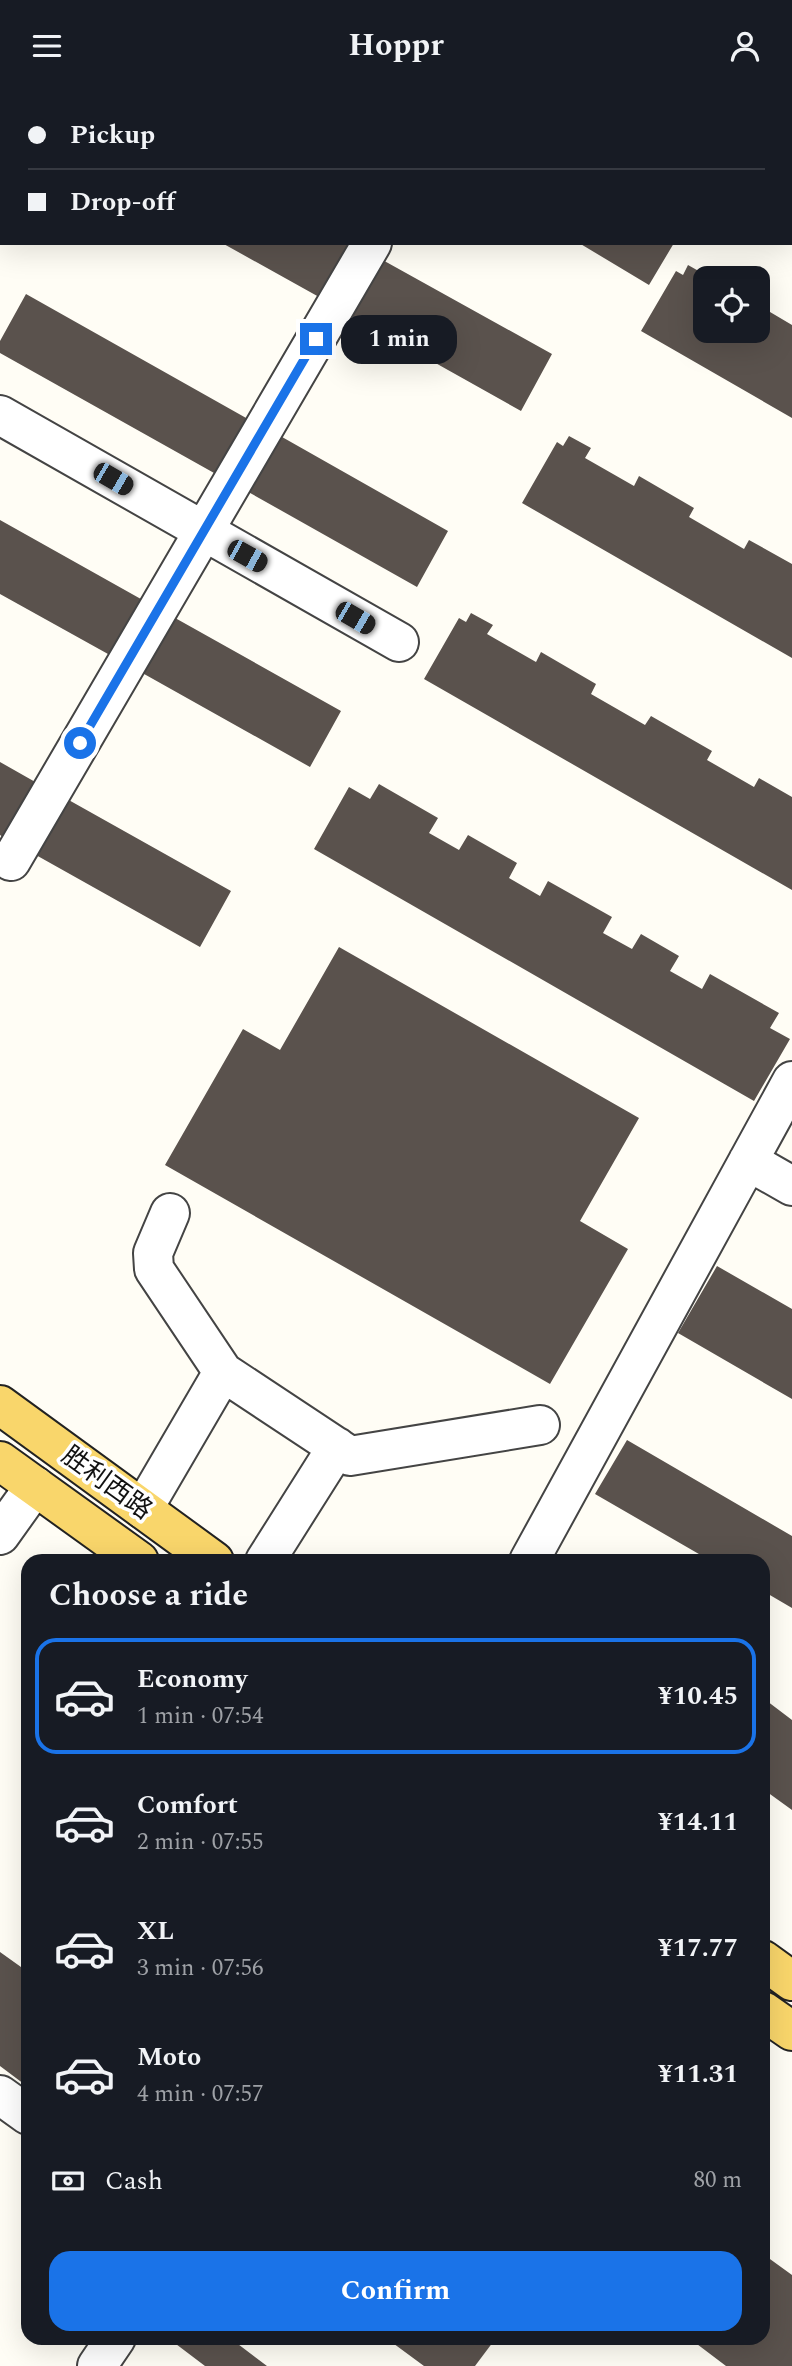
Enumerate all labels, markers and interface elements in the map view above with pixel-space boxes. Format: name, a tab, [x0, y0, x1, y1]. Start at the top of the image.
text: Hoppr	[348, 21, 444, 70]
icon: menu	[28, 27, 66, 65]
icon: person	[726, 27, 764, 65]
text: Pickup	[70, 115, 155, 155]
text: Drop-off	[70, 182, 175, 222]
map controls	[693, 266, 770, 343]
button: locate	[693, 266, 770, 343]
callout: 1 min	[340, 315, 456, 363]
text: 1 min	[368, 322, 430, 357]
route end	[300, 323, 332, 355]
car	[90, 459, 137, 499]
car	[224, 537, 271, 575]
car	[332, 598, 379, 638]
route start	[64, 727, 96, 759]
street label: 胜利西路	[53, 1436, 161, 1530]
text: Choose a ride	[49, 1571, 248, 1620]
text: Economy	[137, 1659, 247, 1699]
icon: car	[53, 1665, 116, 1728]
text: ¥10.45	[658, 1676, 738, 1716]
text: 1 min · 07:54	[137, 1699, 264, 1734]
text: Comfort	[137, 1785, 238, 1825]
icon: car	[53, 1791, 116, 1854]
text: ¥14.11	[658, 1802, 738, 1842]
text: 2 min · 07:55	[137, 1825, 264, 1860]
text: XL	[137, 1911, 174, 1951]
icon: car	[53, 1917, 116, 1980]
text: ¥17.77	[658, 1928, 738, 1968]
text: 3 min · 07:56	[137, 1951, 264, 1986]
text: Moto	[137, 2037, 201, 2077]
icon: car	[53, 2043, 116, 2106]
text: ¥11.31	[658, 2054, 738, 2094]
text: 4 min · 07:57	[137, 2077, 264, 2112]
text: Cash	[105, 2161, 163, 2201]
icon: cash	[49, 2162, 87, 2200]
text: 80 m	[693, 2163, 742, 2198]
button: Confirm	[49, 2251, 742, 2331]

